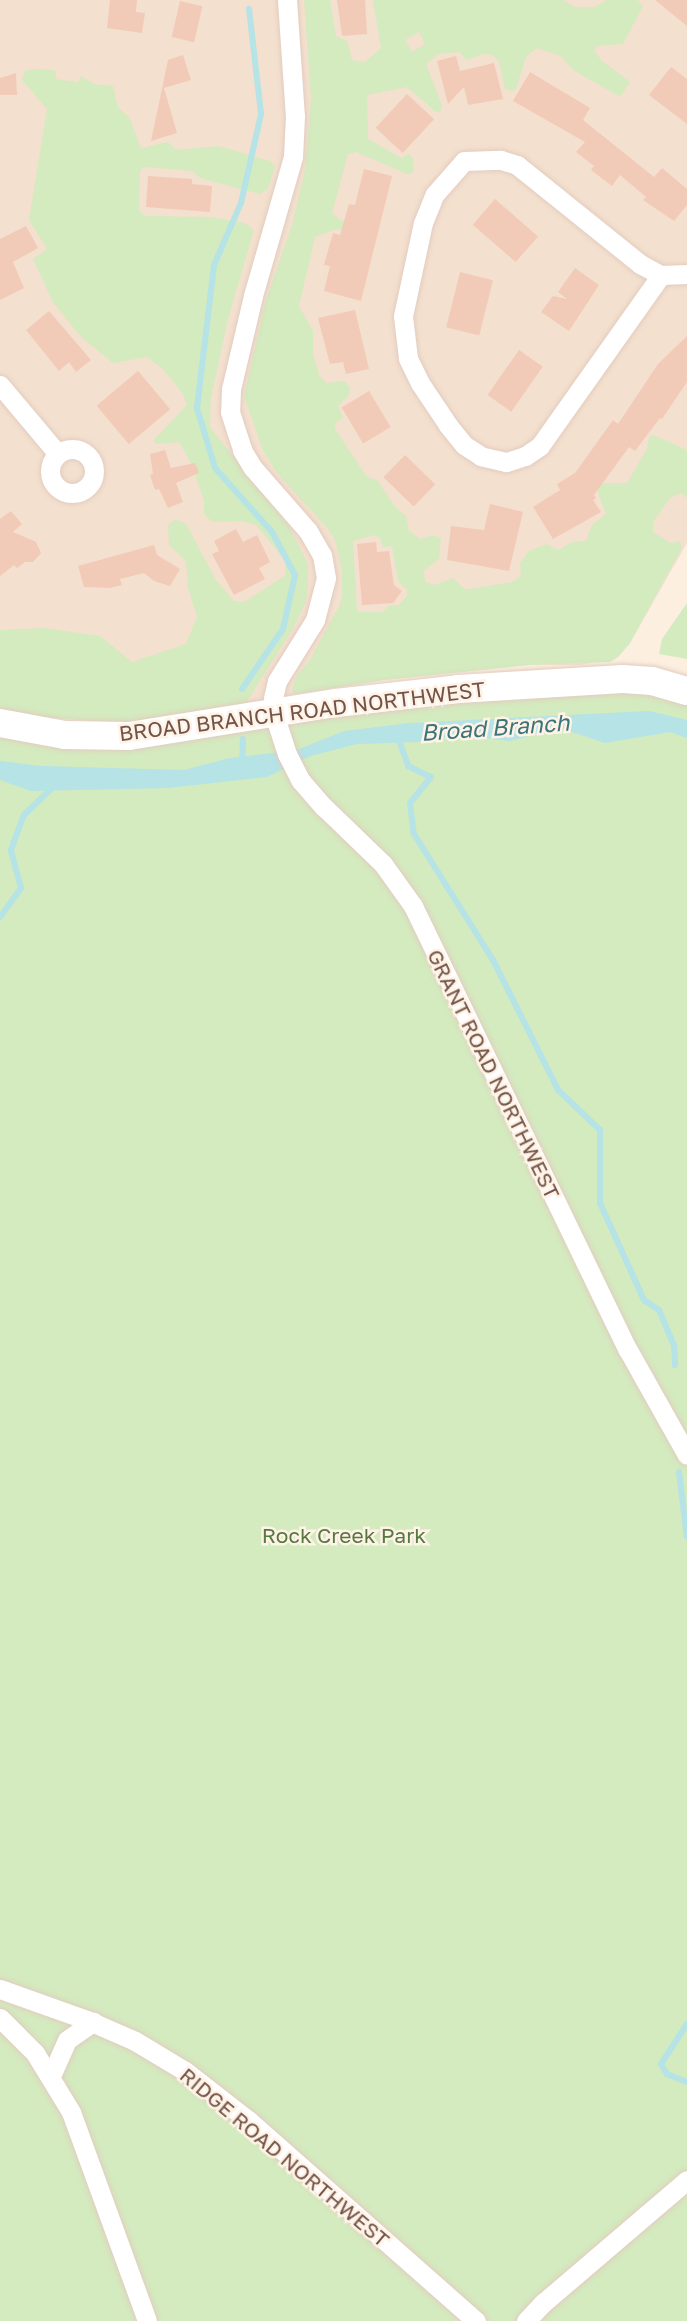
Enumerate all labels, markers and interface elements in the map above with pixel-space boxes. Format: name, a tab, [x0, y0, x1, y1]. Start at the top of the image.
street label: BROAD BRANCH ROAD NORTHWEST	[118, 676, 486, 746]
water label: Broad Branch	[420, 708, 570, 746]
street label: GRANT ROAD NORTHWEST	[422, 945, 566, 1203]
park label: Rock Creek Park	[262, 1522, 426, 1548]
street label: RIDGE ROAD NORTHWEST	[175, 2062, 395, 2252]

